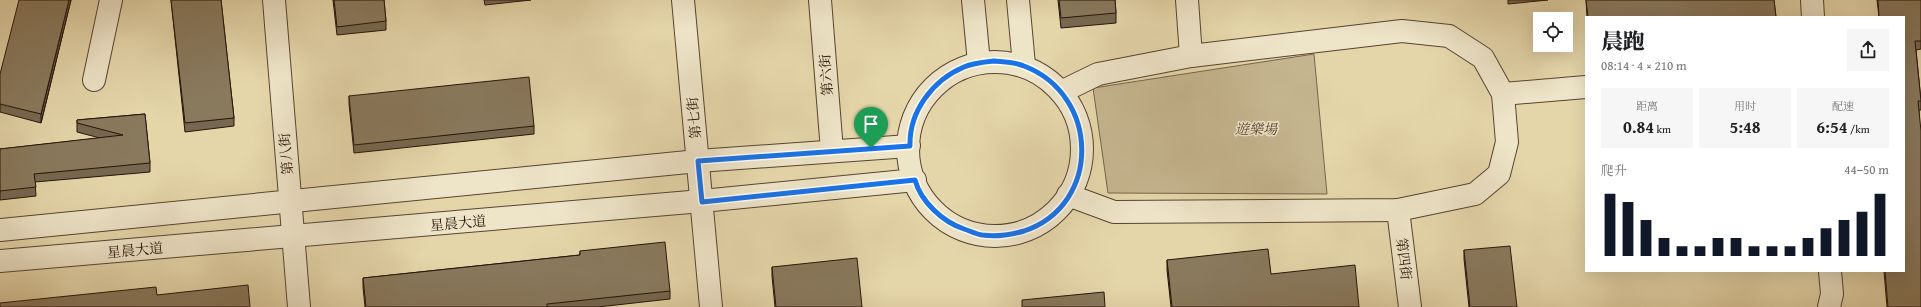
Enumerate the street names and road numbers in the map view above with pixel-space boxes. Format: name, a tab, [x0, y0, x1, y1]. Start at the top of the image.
street label: 第六街	[815, 53, 837, 97]
street label: 第七街	[682, 96, 706, 140]
street label: 第八街	[274, 132, 298, 176]
street label: 星晨大道	[429, 211, 487, 235]
street label: 第四街	[1392, 237, 1416, 281]
street label: 星晨大道	[106, 238, 164, 262]

